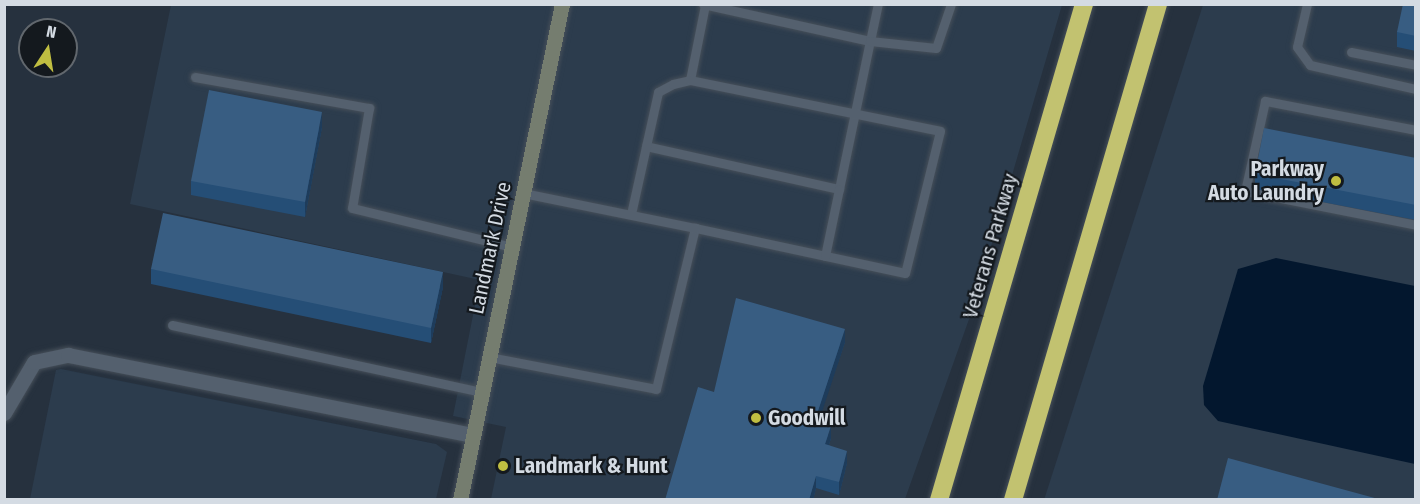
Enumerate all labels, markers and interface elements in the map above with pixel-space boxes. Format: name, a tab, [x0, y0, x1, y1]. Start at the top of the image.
north arrow	[18, 18, 78, 78]
text: N	[45, 22, 58, 42]
place label: Parkway Auto Laundry	[1208, 156, 1324, 206]
street label: Veterans Parkway	[957, 171, 1023, 321]
marker: Parkway Auto Laundry	[1329, 174, 1343, 188]
street label: Landmark Drive	[464, 179, 516, 317]
place label: Goodwill	[768, 405, 846, 431]
marker: Goodwill	[749, 411, 763, 425]
place label: Landmark & Hunt	[515, 453, 668, 479]
marker: Landmark & Hunt	[496, 459, 510, 473]

